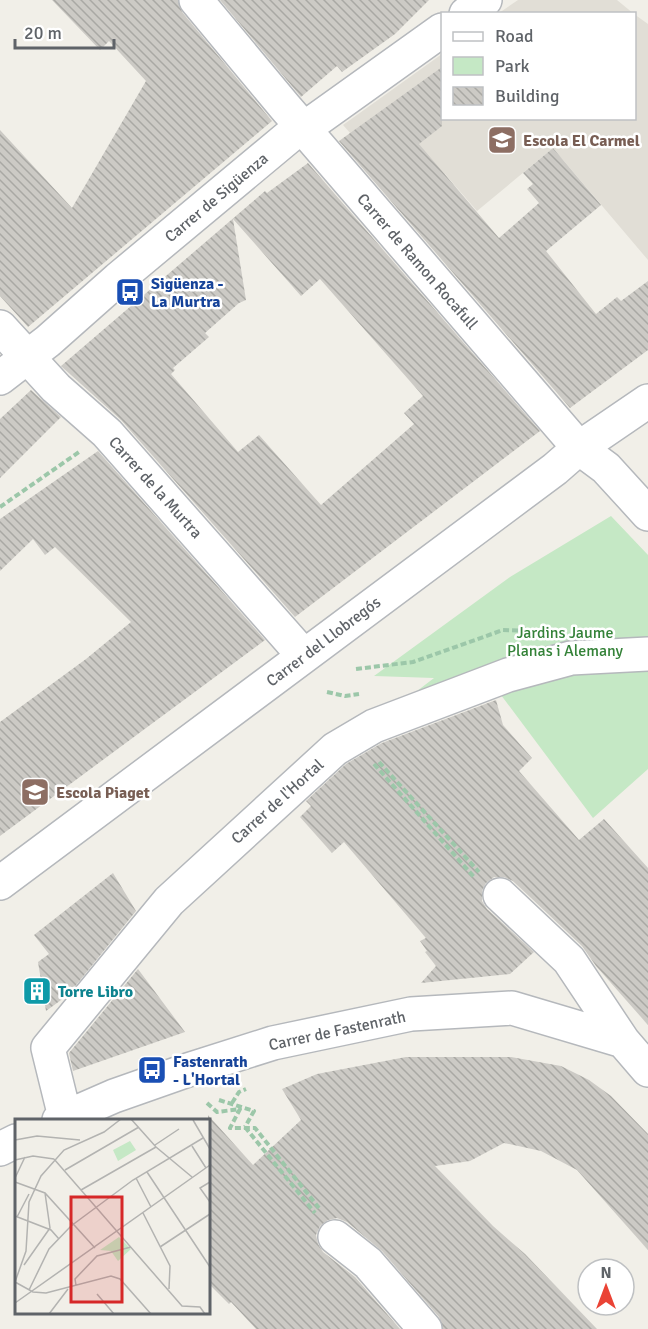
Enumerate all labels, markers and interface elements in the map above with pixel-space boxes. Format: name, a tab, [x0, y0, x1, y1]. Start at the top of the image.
scale bar	[15, 12, 114, 50]
legend	[441, 12, 636, 120]
text: 20 m	[24, 22, 62, 44]
text: Road	[495, 25, 534, 47]
text: Park	[495, 55, 530, 77]
text: Building	[495, 85, 559, 107]
school or university icon: Escola El Carmel	[486, 124, 518, 156]
place label: Escola El Carmel	[523, 131, 640, 151]
street label: Carrer de Sigüenza	[161, 149, 272, 247]
street label: Carrer de Ramon Rocafull	[353, 189, 482, 334]
place label: Sigüenza - La Murtra	[151, 274, 224, 312]
bus stop icon: Sigüenza - La Murtra	[114, 276, 146, 308]
street label: Carrer de la Murtra	[104, 433, 206, 543]
street label: Carrer del Llobregós	[262, 592, 385, 691]
park label: Jardins Jaume Planas i Alemany	[507, 623, 624, 661]
street label: Carrer de l'Hortal	[227, 755, 328, 849]
school or university icon: Escola Piaget	[19, 776, 51, 808]
place label: Escola Piaget	[56, 783, 150, 803]
building icon: Torre Libro	[21, 975, 53, 1007]
place label: Torre Libro	[58, 982, 133, 1002]
street label: Carrer de Fastenrath	[267, 1007, 408, 1055]
place label: Fastenrath - L'Hortal	[173, 1052, 248, 1090]
bus stop icon: Fastenrath - L'Hortal	[136, 1054, 168, 1086]
inset map	[15, 1119, 210, 1314]
north arrow	[576, 1257, 636, 1317]
text: N	[600, 1263, 612, 1283]

